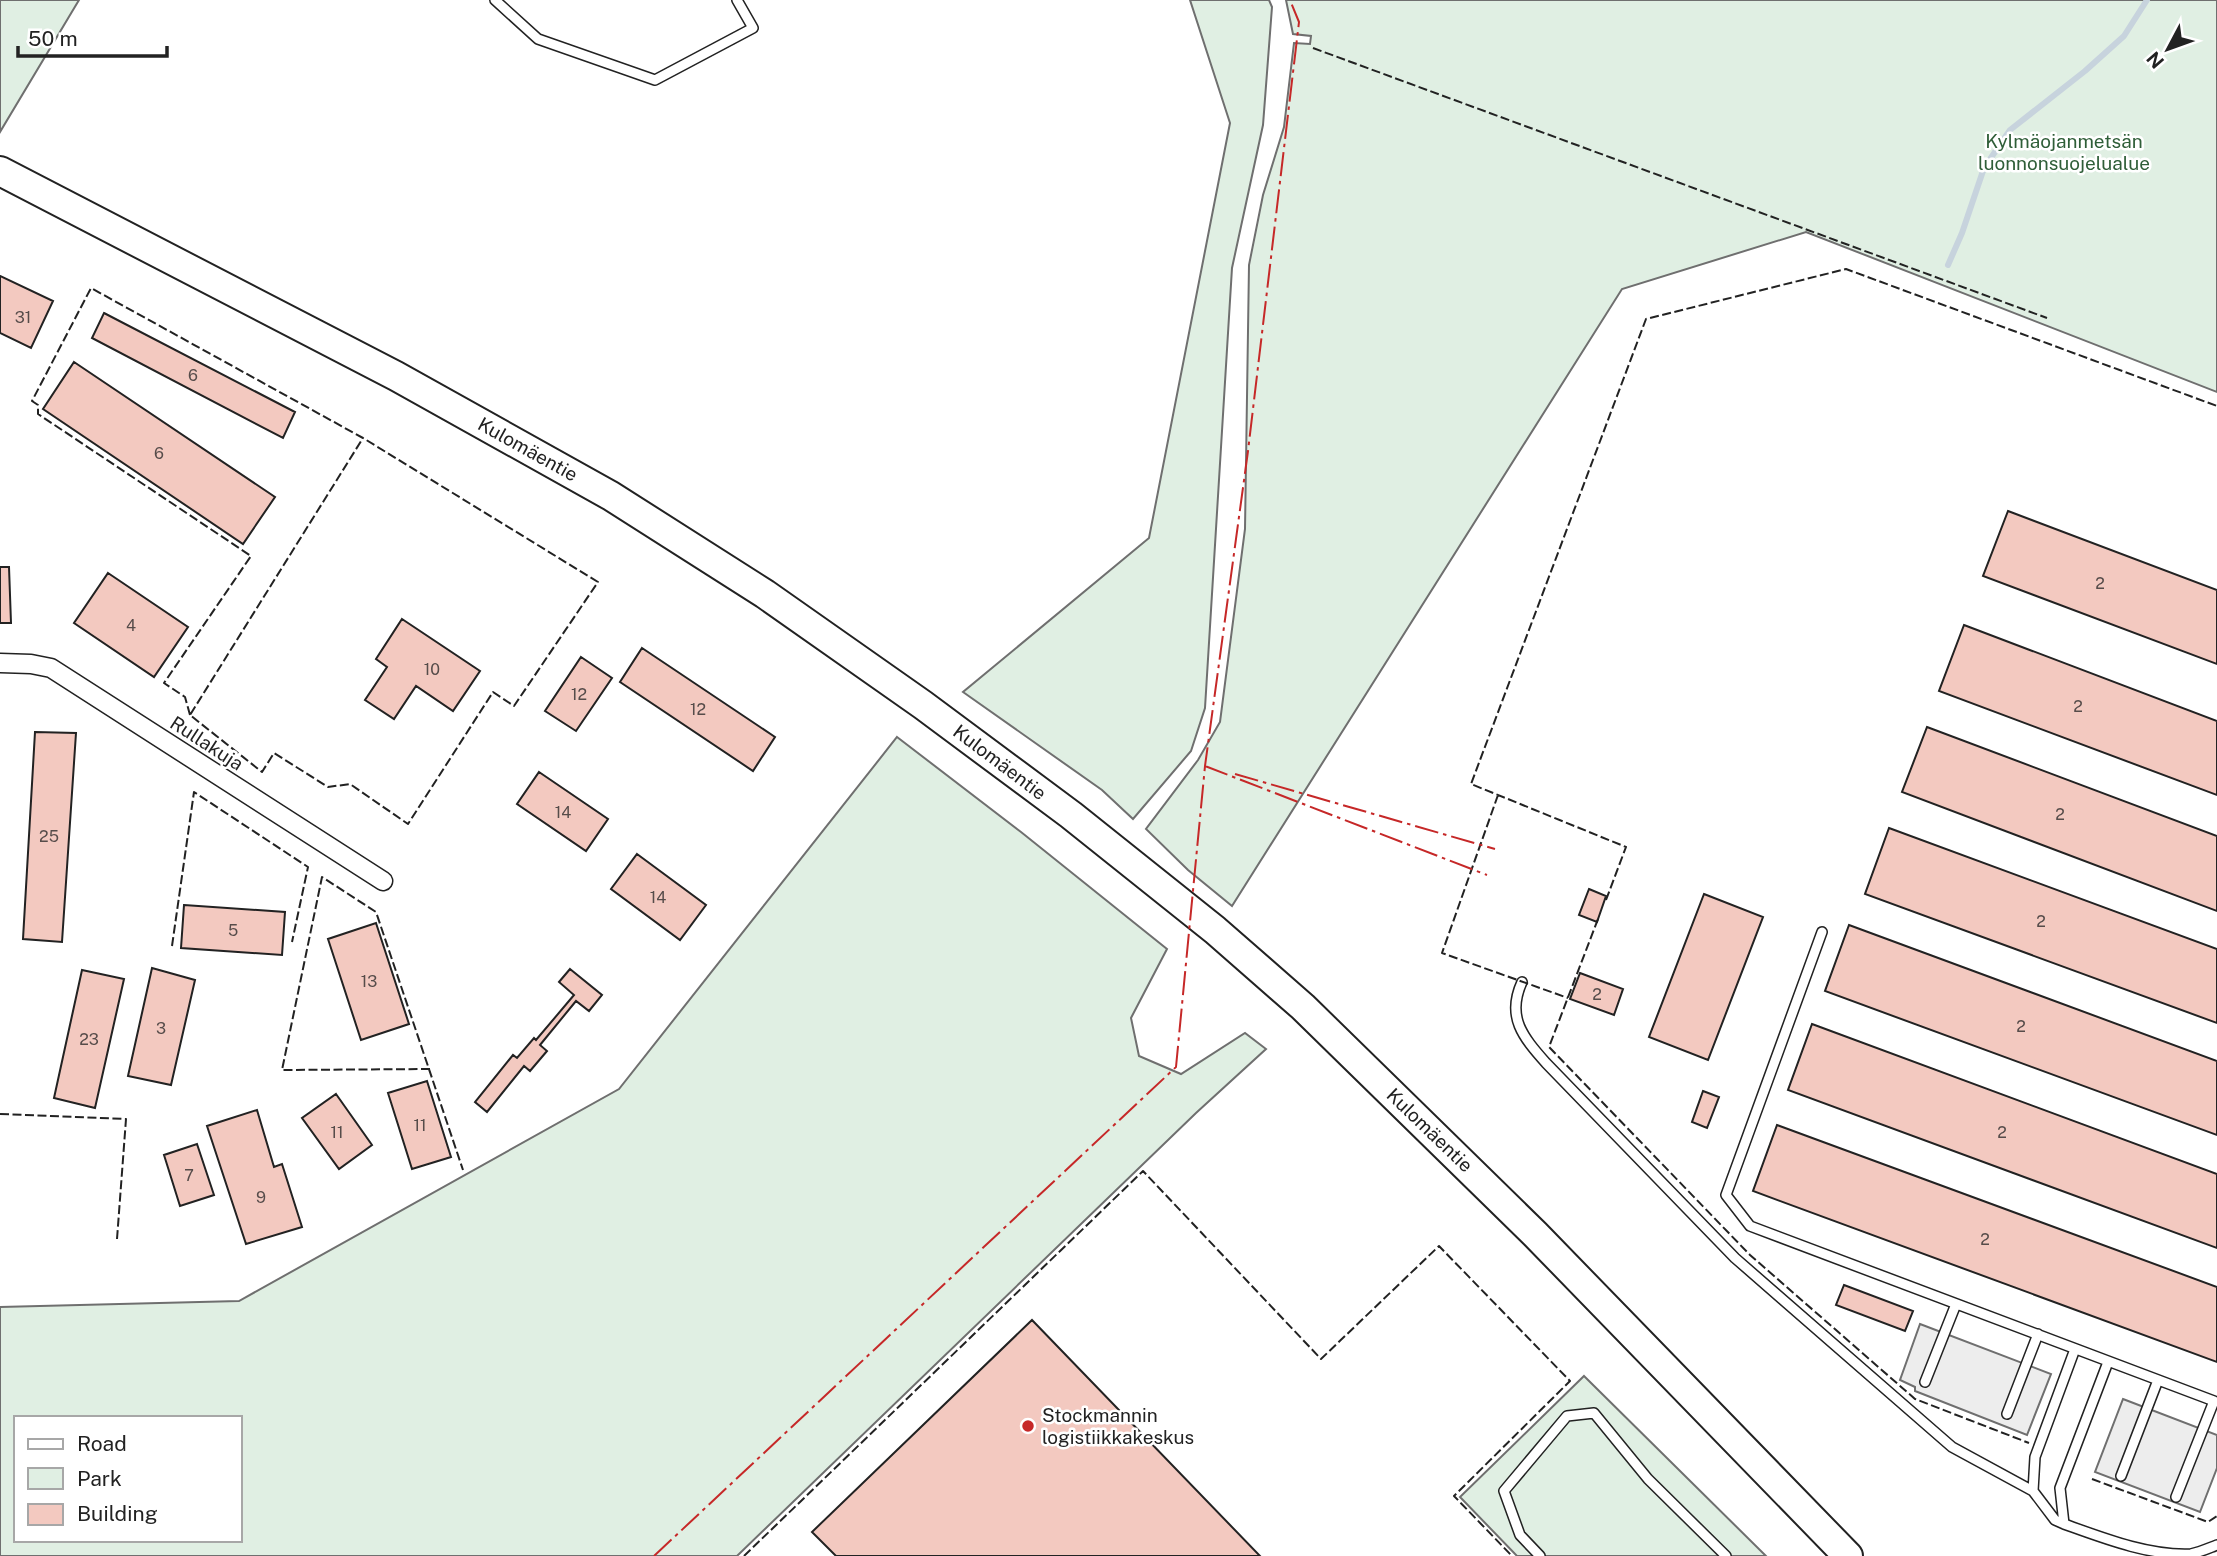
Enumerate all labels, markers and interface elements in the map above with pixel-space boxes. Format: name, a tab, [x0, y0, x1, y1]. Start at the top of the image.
scale bar	[18, 14, 166, 58]
north arrow	[2133, 14, 2203, 84]
text: 50 m	[28, 26, 78, 51]
text: N	[2142, 47, 2168, 73]
park label: Kylmäojanmetsän luonnonsuojelualue	[1978, 130, 2150, 174]
house number: 31	[15, 308, 31, 327]
house number: 6	[188, 366, 198, 385]
street label: Kulomäentie	[474, 413, 582, 485]
house number: 6	[154, 444, 164, 463]
house number: 2	[2095, 574, 2105, 593]
house number: 4	[126, 616, 136, 635]
house number: 10	[424, 660, 440, 679]
house number: 12	[571, 685, 587, 704]
house number: 2	[2073, 697, 2083, 716]
house number: 12	[690, 700, 706, 719]
street label: Rullakuja	[166, 711, 248, 775]
street label: Kulomäentie	[949, 720, 1051, 804]
house number: 14	[555, 803, 571, 822]
house number: 2	[2055, 805, 2065, 824]
house number: 25	[39, 827, 59, 846]
house number: 14	[650, 888, 666, 907]
house number: 2	[2036, 912, 2046, 931]
house number: 5	[228, 921, 238, 940]
house number: 13	[361, 972, 377, 991]
house number: 2	[1592, 985, 1602, 1004]
house number: 2	[2016, 1017, 2026, 1036]
house number: 3	[156, 1019, 166, 1038]
house number: 23	[79, 1030, 99, 1049]
street label: Kulomäentie	[1383, 1084, 1477, 1176]
house number: 11	[413, 1116, 427, 1135]
house number: 11	[330, 1123, 344, 1142]
house number: 2	[1997, 1123, 2007, 1142]
house number: 7	[184, 1166, 194, 1185]
house number: 9	[256, 1188, 266, 1207]
house number: 2	[1980, 1230, 1990, 1249]
place label: Stockmannin logistiikkakeskus	[1042, 1404, 1194, 1448]
legend	[14, 1416, 242, 1542]
marker: Stockmannin logistiikkakeskus	[1020, 1418, 1036, 1434]
text: Road	[77, 1431, 127, 1456]
text: Park	[77, 1466, 122, 1491]
text: Building	[77, 1501, 158, 1526]

